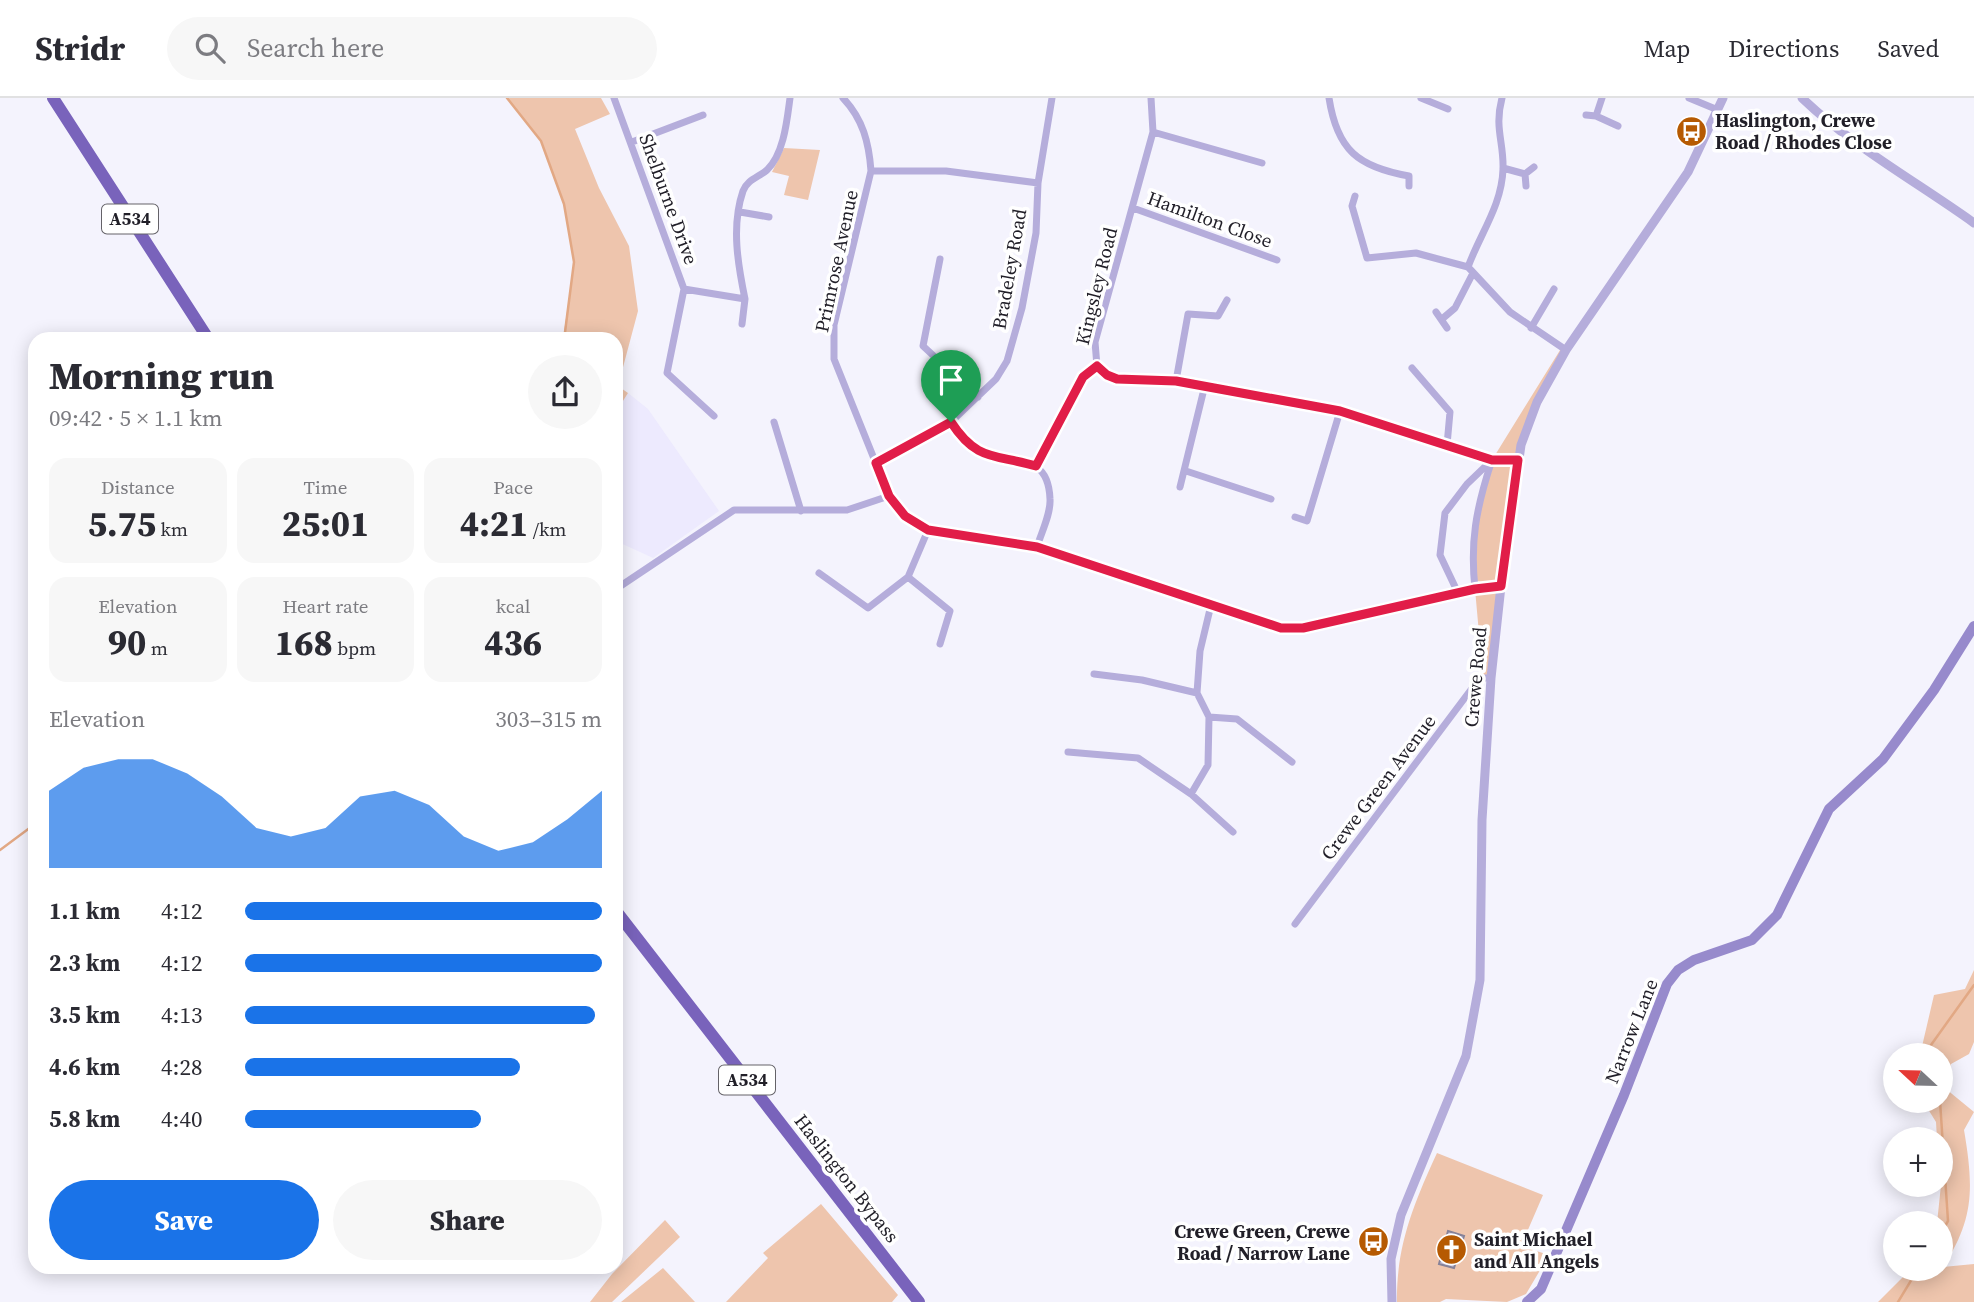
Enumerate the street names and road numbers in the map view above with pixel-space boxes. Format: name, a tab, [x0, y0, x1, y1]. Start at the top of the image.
street label: Shelburne Drive	[633, 130, 705, 268]
street label: Hamilton Close	[1144, 184, 1276, 254]
street label: Primrose Avenue	[808, 187, 864, 335]
road number: A534	[102, 204, 158, 234]
street label: Bradeley Road	[986, 206, 1032, 331]
street label: Kingsley Road	[1069, 224, 1123, 347]
street label: Crewe Road	[1458, 626, 1492, 728]
street label: Crewe Green Avenue	[1315, 709, 1441, 865]
street label: Narrow Lane	[1598, 975, 1664, 1087]
road number: A534	[719, 1065, 775, 1094]
street label: Haslington Bypass	[789, 1108, 905, 1248]

